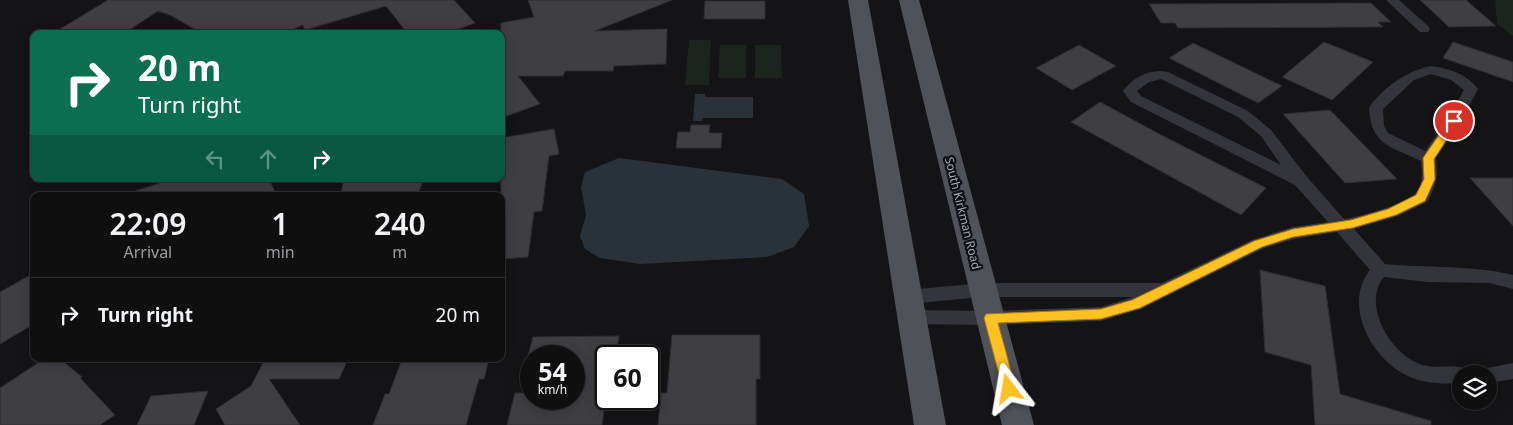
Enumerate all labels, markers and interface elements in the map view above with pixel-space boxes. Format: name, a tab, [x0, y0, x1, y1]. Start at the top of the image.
text: 20 m	[138, 44, 221, 91]
icon: right	[55, 50, 120, 115]
text: Turn right	[138, 89, 241, 119]
pin	[1433, 100, 1475, 142]
icon: arrive	[1440, 107, 1468, 135]
icon: left	[201, 145, 229, 173]
icon: ahead	[254, 145, 282, 173]
icon: right	[307, 145, 335, 173]
street label: South Kirkman Road	[941, 155, 985, 271]
text: 22:09	[109, 203, 186, 244]
text: 1	[272, 203, 289, 244]
text: 240	[374, 203, 426, 244]
text: Arrival	[123, 241, 172, 263]
text: min	[266, 241, 295, 263]
text: m	[392, 241, 407, 263]
icon: right	[55, 301, 83, 329]
text: Turn right	[98, 302, 193, 328]
text: 20 m	[436, 302, 480, 328]
speed limit sign: 60	[595, 345, 660, 410]
text: 54	[538, 354, 567, 388]
position arrow	[982, 362, 1034, 414]
map controls	[1452, 365, 1497, 410]
button: layers	[1452, 365, 1497, 410]
text: km/h	[538, 381, 567, 398]

